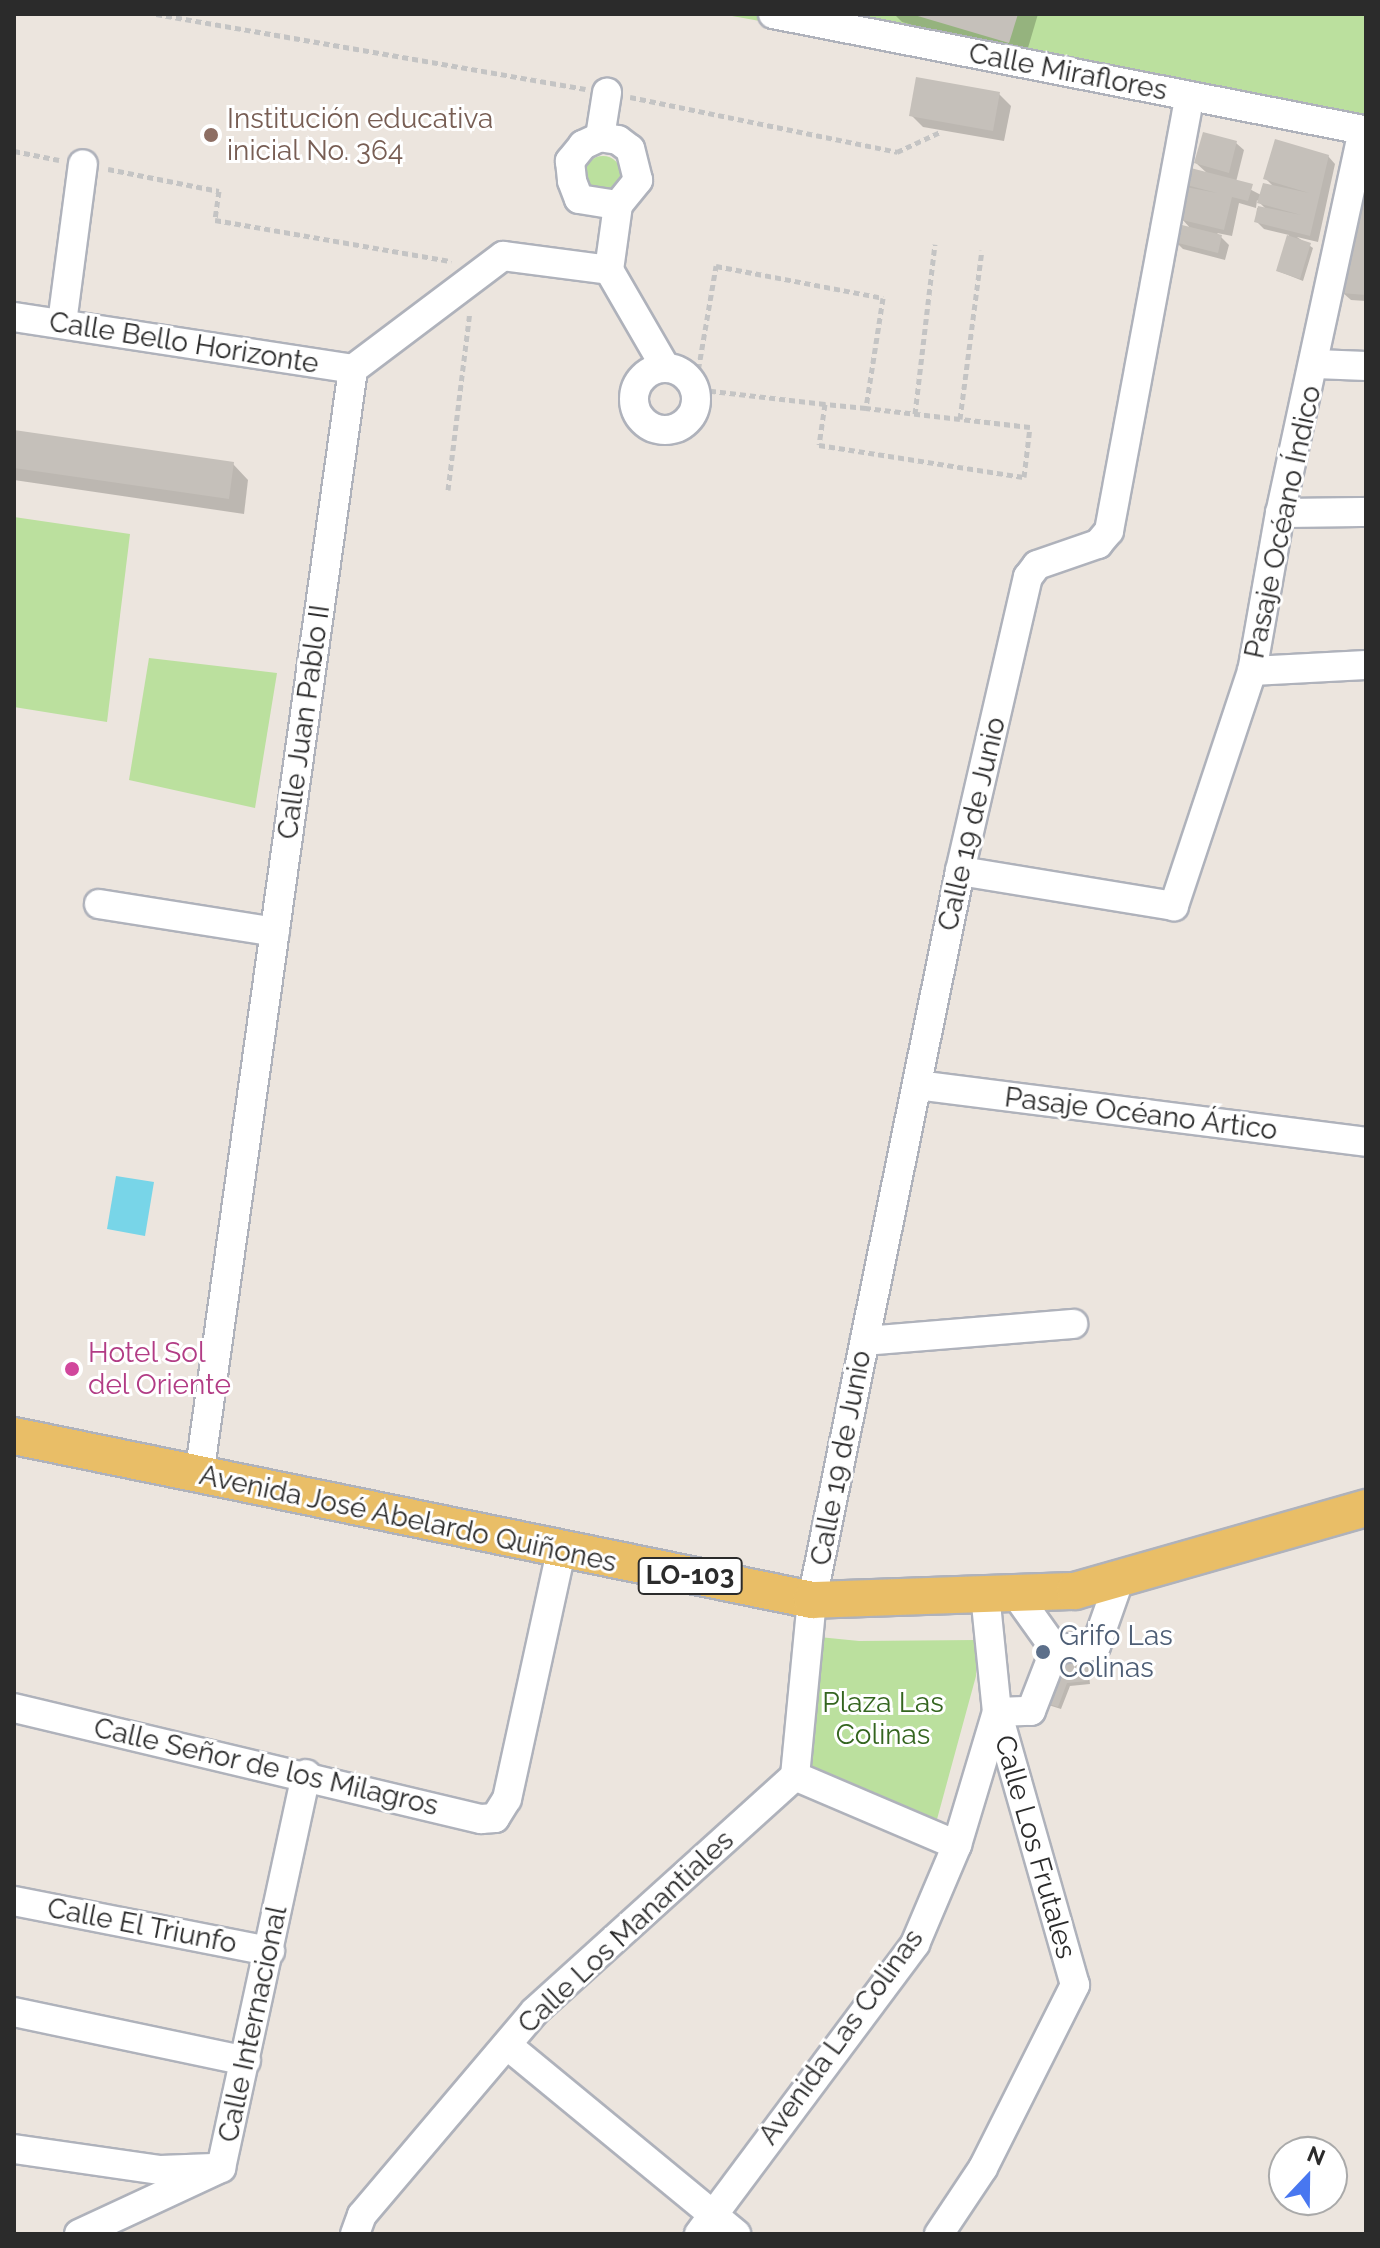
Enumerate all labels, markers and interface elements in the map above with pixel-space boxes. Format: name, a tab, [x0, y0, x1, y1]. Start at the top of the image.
street label: Calle Miraflores	[966, 36, 1170, 108]
place label: Institución educativa inicial No. 364	[227, 102, 493, 168]
marker: Institución educativa inicial No. 364	[202, 126, 220, 144]
street label: Calle Bello Horizonte	[47, 305, 321, 381]
street label: Pasaje Océano Índico	[1238, 383, 1328, 661]
street label: Calle Juan Pablo II	[271, 602, 337, 842]
street label: Calle 19 de Junio	[931, 714, 1013, 934]
street label: Pasaje Océano Ártico	[1002, 1081, 1280, 1147]
place label: Hotel Sol del Oriente	[88, 1336, 232, 1402]
street label: Calle 19 de Junio	[804, 1347, 878, 1569]
marker: Hotel Sol del Oriente	[63, 1360, 81, 1378]
street label: Avenida José Abelardo Quiñones	[196, 1458, 620, 1580]
road number: LO-103	[636, 1554, 744, 1598]
place label: Grifo Las Colinas	[1059, 1619, 1173, 1685]
marker: Grifo Las Colinas	[1034, 1643, 1052, 1661]
park label: Plaza Las Colinas	[822, 1686, 944, 1752]
street label: Calle Señor de los Milagros	[90, 1711, 442, 1823]
street label: Calle Los Frutales	[987, 1731, 1083, 1963]
street label: Calle Los Manantiales	[511, 1823, 741, 2041]
street label: Calle El Triunfo	[44, 1891, 240, 1961]
street label: Calle Internacional	[212, 1903, 294, 2145]
street label: Avenida Las Colinas	[752, 1923, 930, 2151]
north arrow	[1268, 2136, 1348, 2216]
text: N	[1304, 2140, 1329, 2171]

